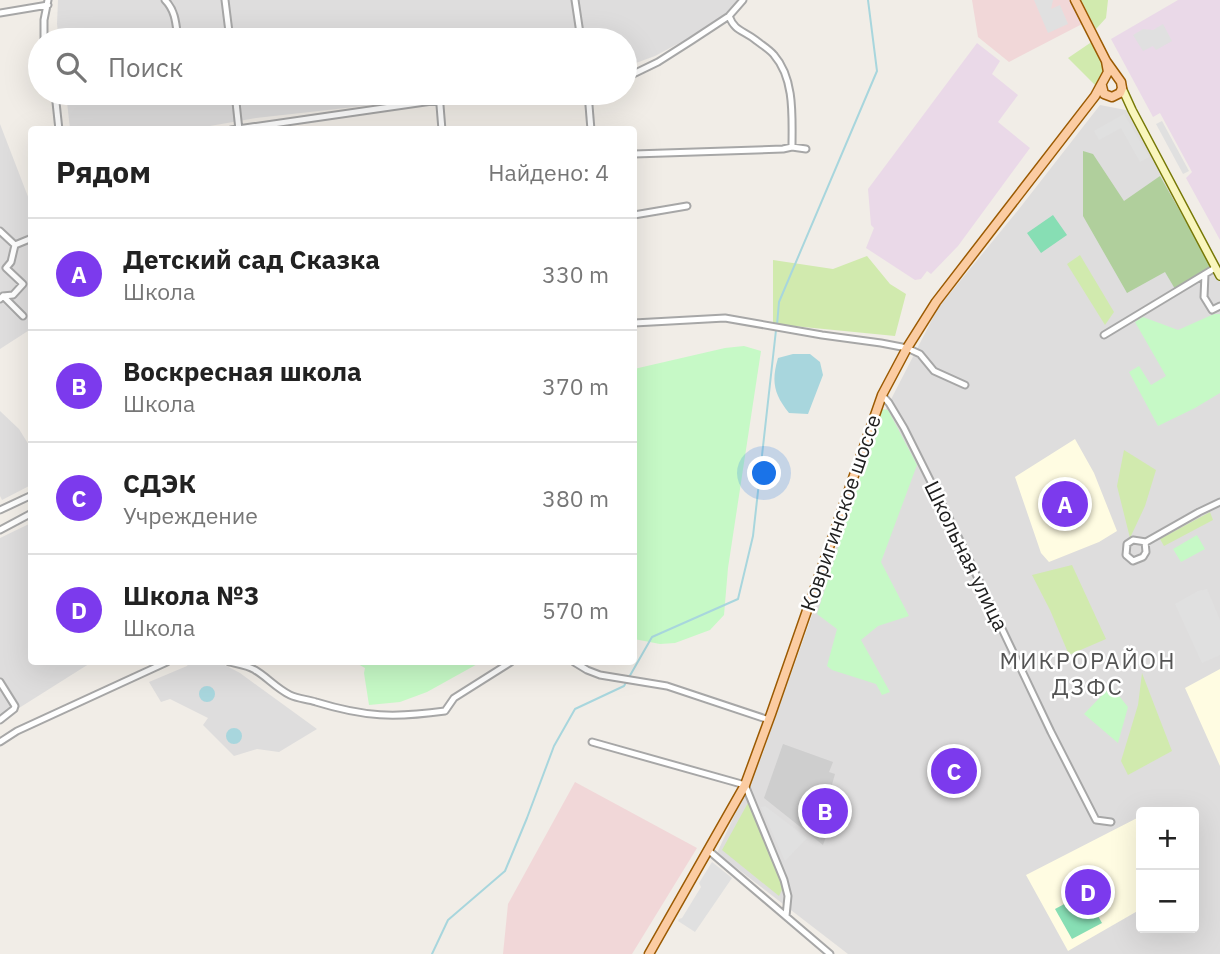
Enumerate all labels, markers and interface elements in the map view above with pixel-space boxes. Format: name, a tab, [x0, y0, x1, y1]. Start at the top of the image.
search box	[28, 28, 637, 105]
icon: search	[52, 48, 90, 86]
text: Поиск	[108, 50, 183, 84]
text: Рядом	[56, 152, 151, 191]
text: Найдено: 4	[488, 157, 609, 187]
text: Детский сад Сказка	[123, 242, 380, 276]
text: A	[71, 259, 87, 289]
text: 330 m	[542, 259, 609, 289]
text: Школа	[123, 276, 195, 306]
text: Воскресная школа	[123, 354, 362, 388]
text: B	[71, 371, 87, 401]
text: 370 m	[542, 371, 609, 401]
text: Школа	[123, 388, 195, 418]
street label: Ковригинское шоссе	[793, 411, 887, 615]
your location	[747, 456, 781, 490]
text: СДЭК	[123, 466, 196, 500]
street label: Школьная улица	[918, 476, 1015, 635]
pin: A	[1042, 478, 1088, 530]
text: C	[72, 483, 86, 513]
text: 380 m	[542, 483, 609, 513]
text: Учреждение	[123, 500, 258, 530]
text: Школа №3	[123, 578, 259, 612]
text: D	[71, 595, 87, 625]
text: 570 m	[542, 595, 609, 625]
text: Школа	[123, 612, 195, 642]
district label: МИКРОРАЙОН ДЗФС	[1000, 645, 1176, 701]
pin: C	[931, 745, 977, 797]
pin: B	[802, 785, 848, 837]
map controls	[1136, 807, 1199, 933]
button: +	[1136, 807, 1199, 870]
pin: D	[1065, 866, 1111, 918]
button: −	[1136, 870, 1199, 933]

